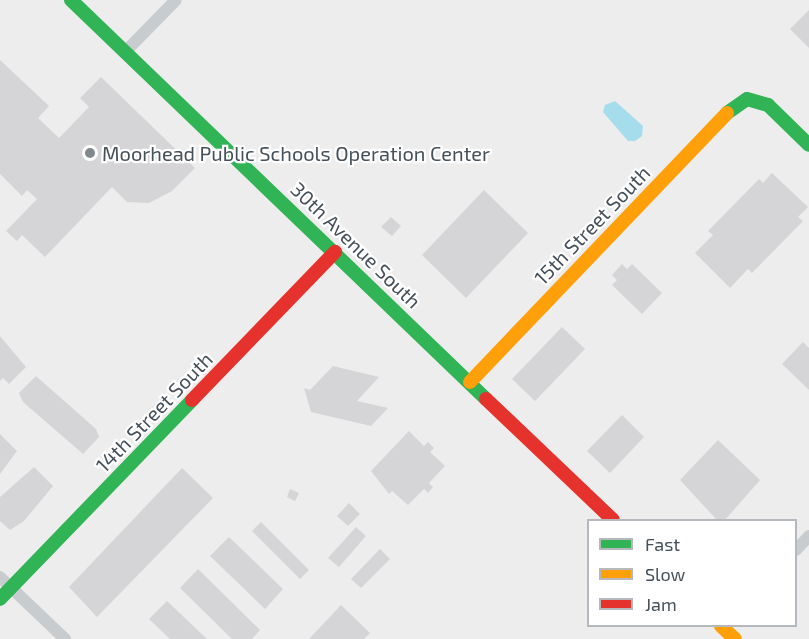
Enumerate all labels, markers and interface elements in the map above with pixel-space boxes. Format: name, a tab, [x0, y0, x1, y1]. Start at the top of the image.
place label: Moorhead Public Schools Operation Center	[102, 141, 490, 165]
marker: Moorhead Public Schools Operation Center	[83, 146, 97, 160]
street label: 15th Street South	[529, 161, 655, 289]
street label: 30th Avenue South	[286, 177, 426, 313]
street label: 14th Street South	[91, 347, 217, 477]
legend	[587, 519, 797, 627]
text: Fast	[645, 533, 680, 555]
text: Slow	[645, 563, 685, 585]
text: Jam	[645, 593, 677, 615]

